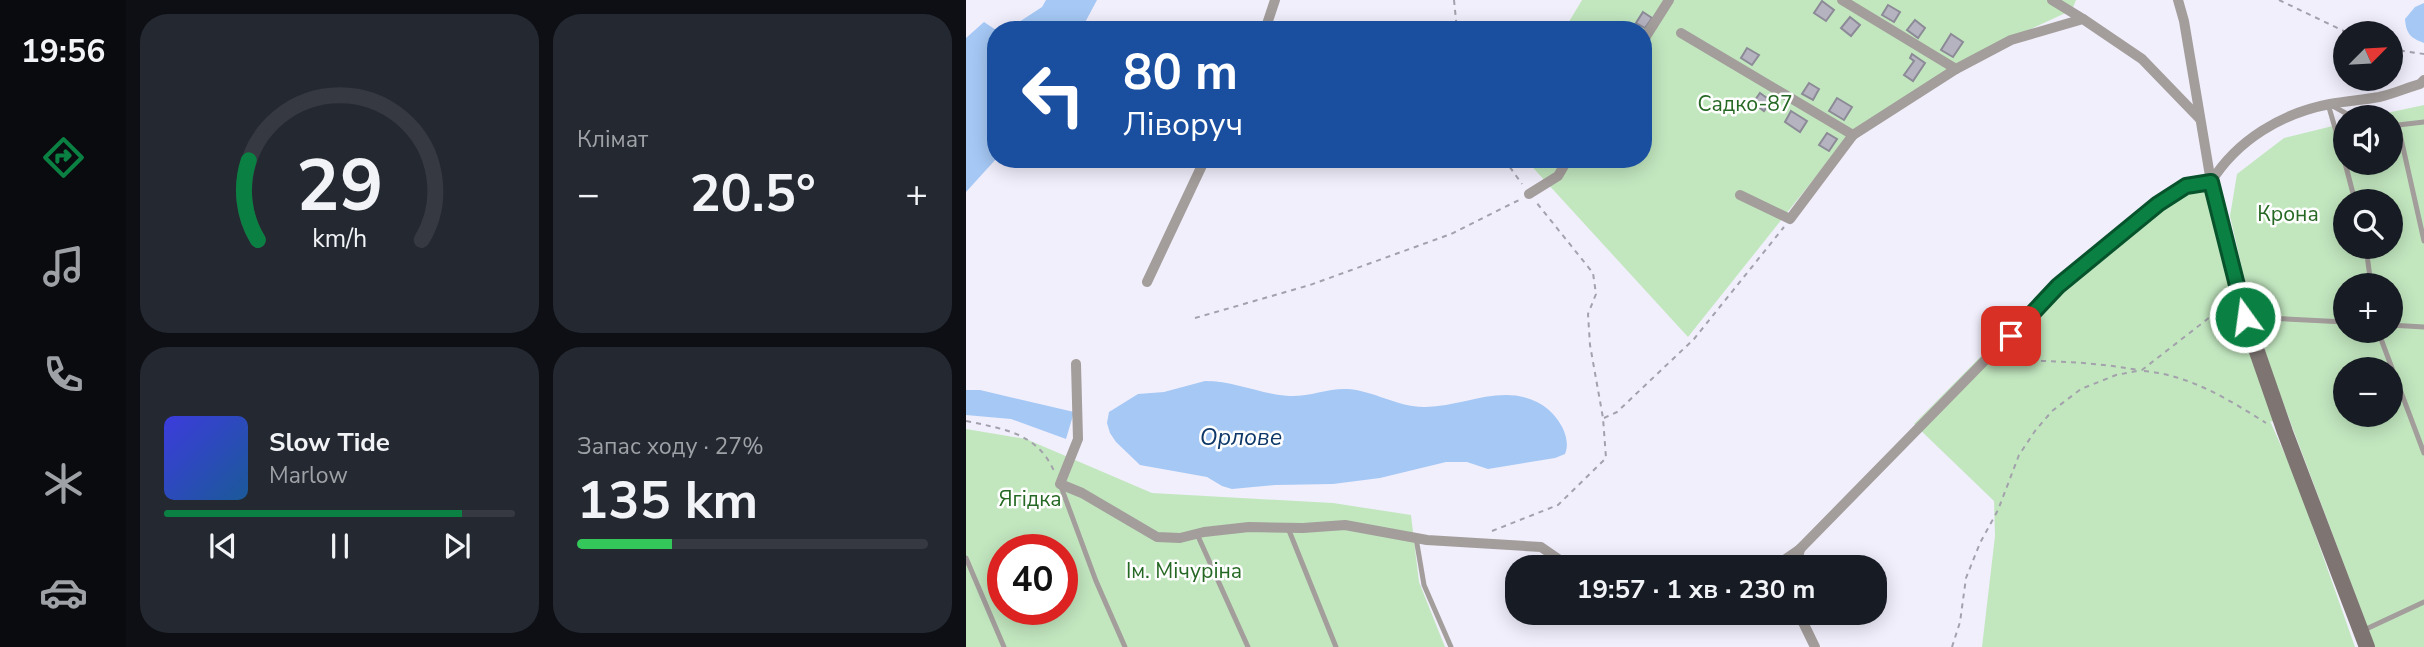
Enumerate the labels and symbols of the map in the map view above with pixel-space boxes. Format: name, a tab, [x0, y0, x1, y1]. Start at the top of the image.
north arrow	[2333, 21, 2403, 91]
park label: Садко-87	[1697, 90, 1793, 118]
park label: Крона	[2257, 200, 2319, 228]
position arrow	[2208, 280, 2282, 354]
pin	[1981, 306, 2041, 366]
water label: Орлове	[1200, 422, 1282, 453]
park label: Ягідка	[998, 485, 1062, 513]
speed limit sign: 40	[987, 534, 1078, 625]
park label: Ім. Мічуріна	[1126, 557, 1242, 585]

